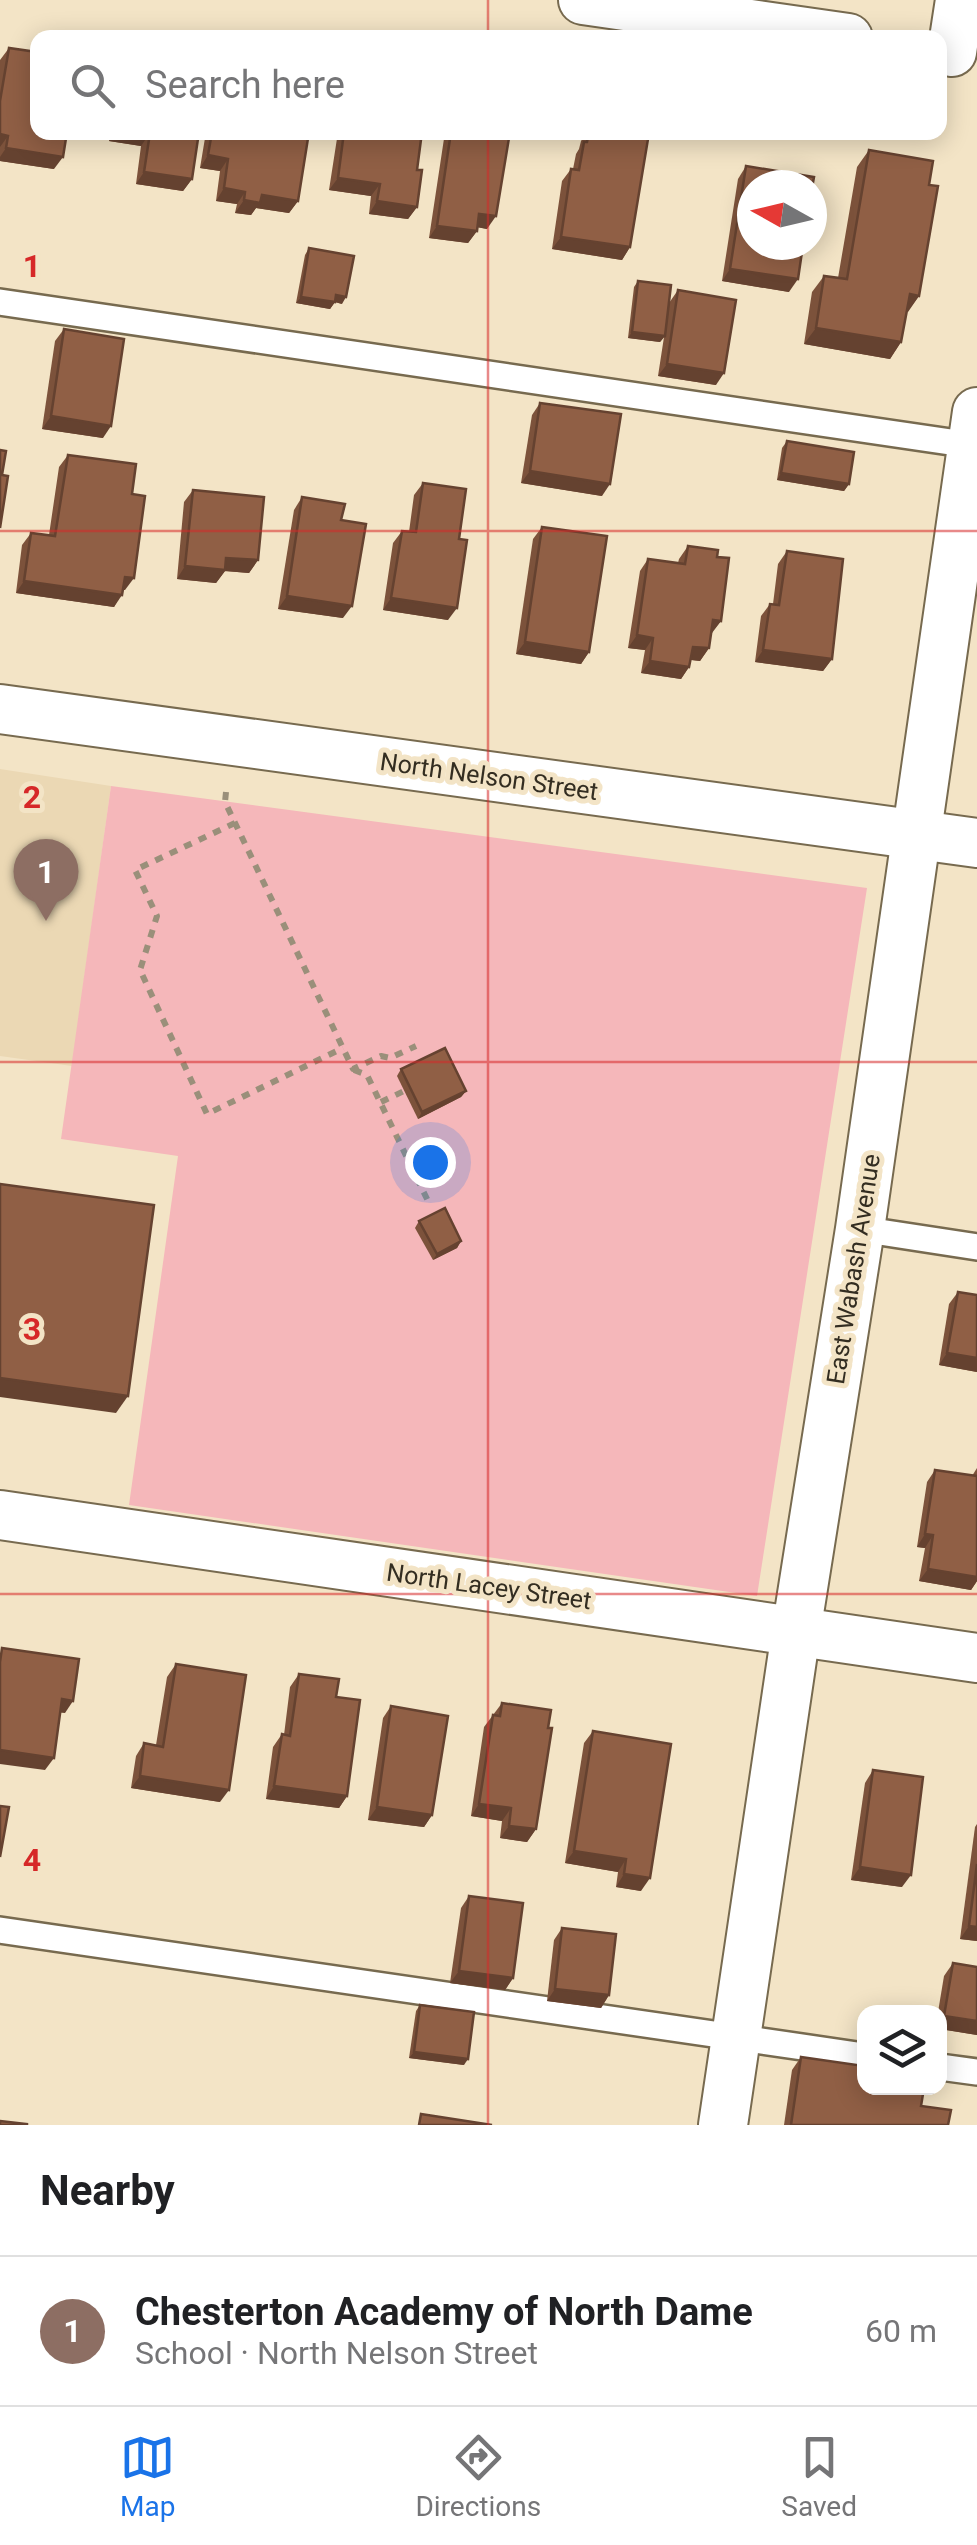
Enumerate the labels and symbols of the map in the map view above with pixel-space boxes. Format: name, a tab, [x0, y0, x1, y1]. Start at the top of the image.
north arrow	[737, 170, 827, 260]
text: 1	[23, 247, 41, 285]
street label: North Nelson Street	[378, 747, 600, 806]
text: 2	[23, 778, 41, 816]
pin: 1	[13, 838, 78, 921]
your location	[405, 1137, 456, 1188]
street label: East Wabash Avenue	[821, 1152, 886, 1386]
text: 3	[23, 1310, 41, 1348]
street label: North Lacey Street	[385, 1558, 593, 1615]
text: 4	[23, 1841, 41, 1879]

